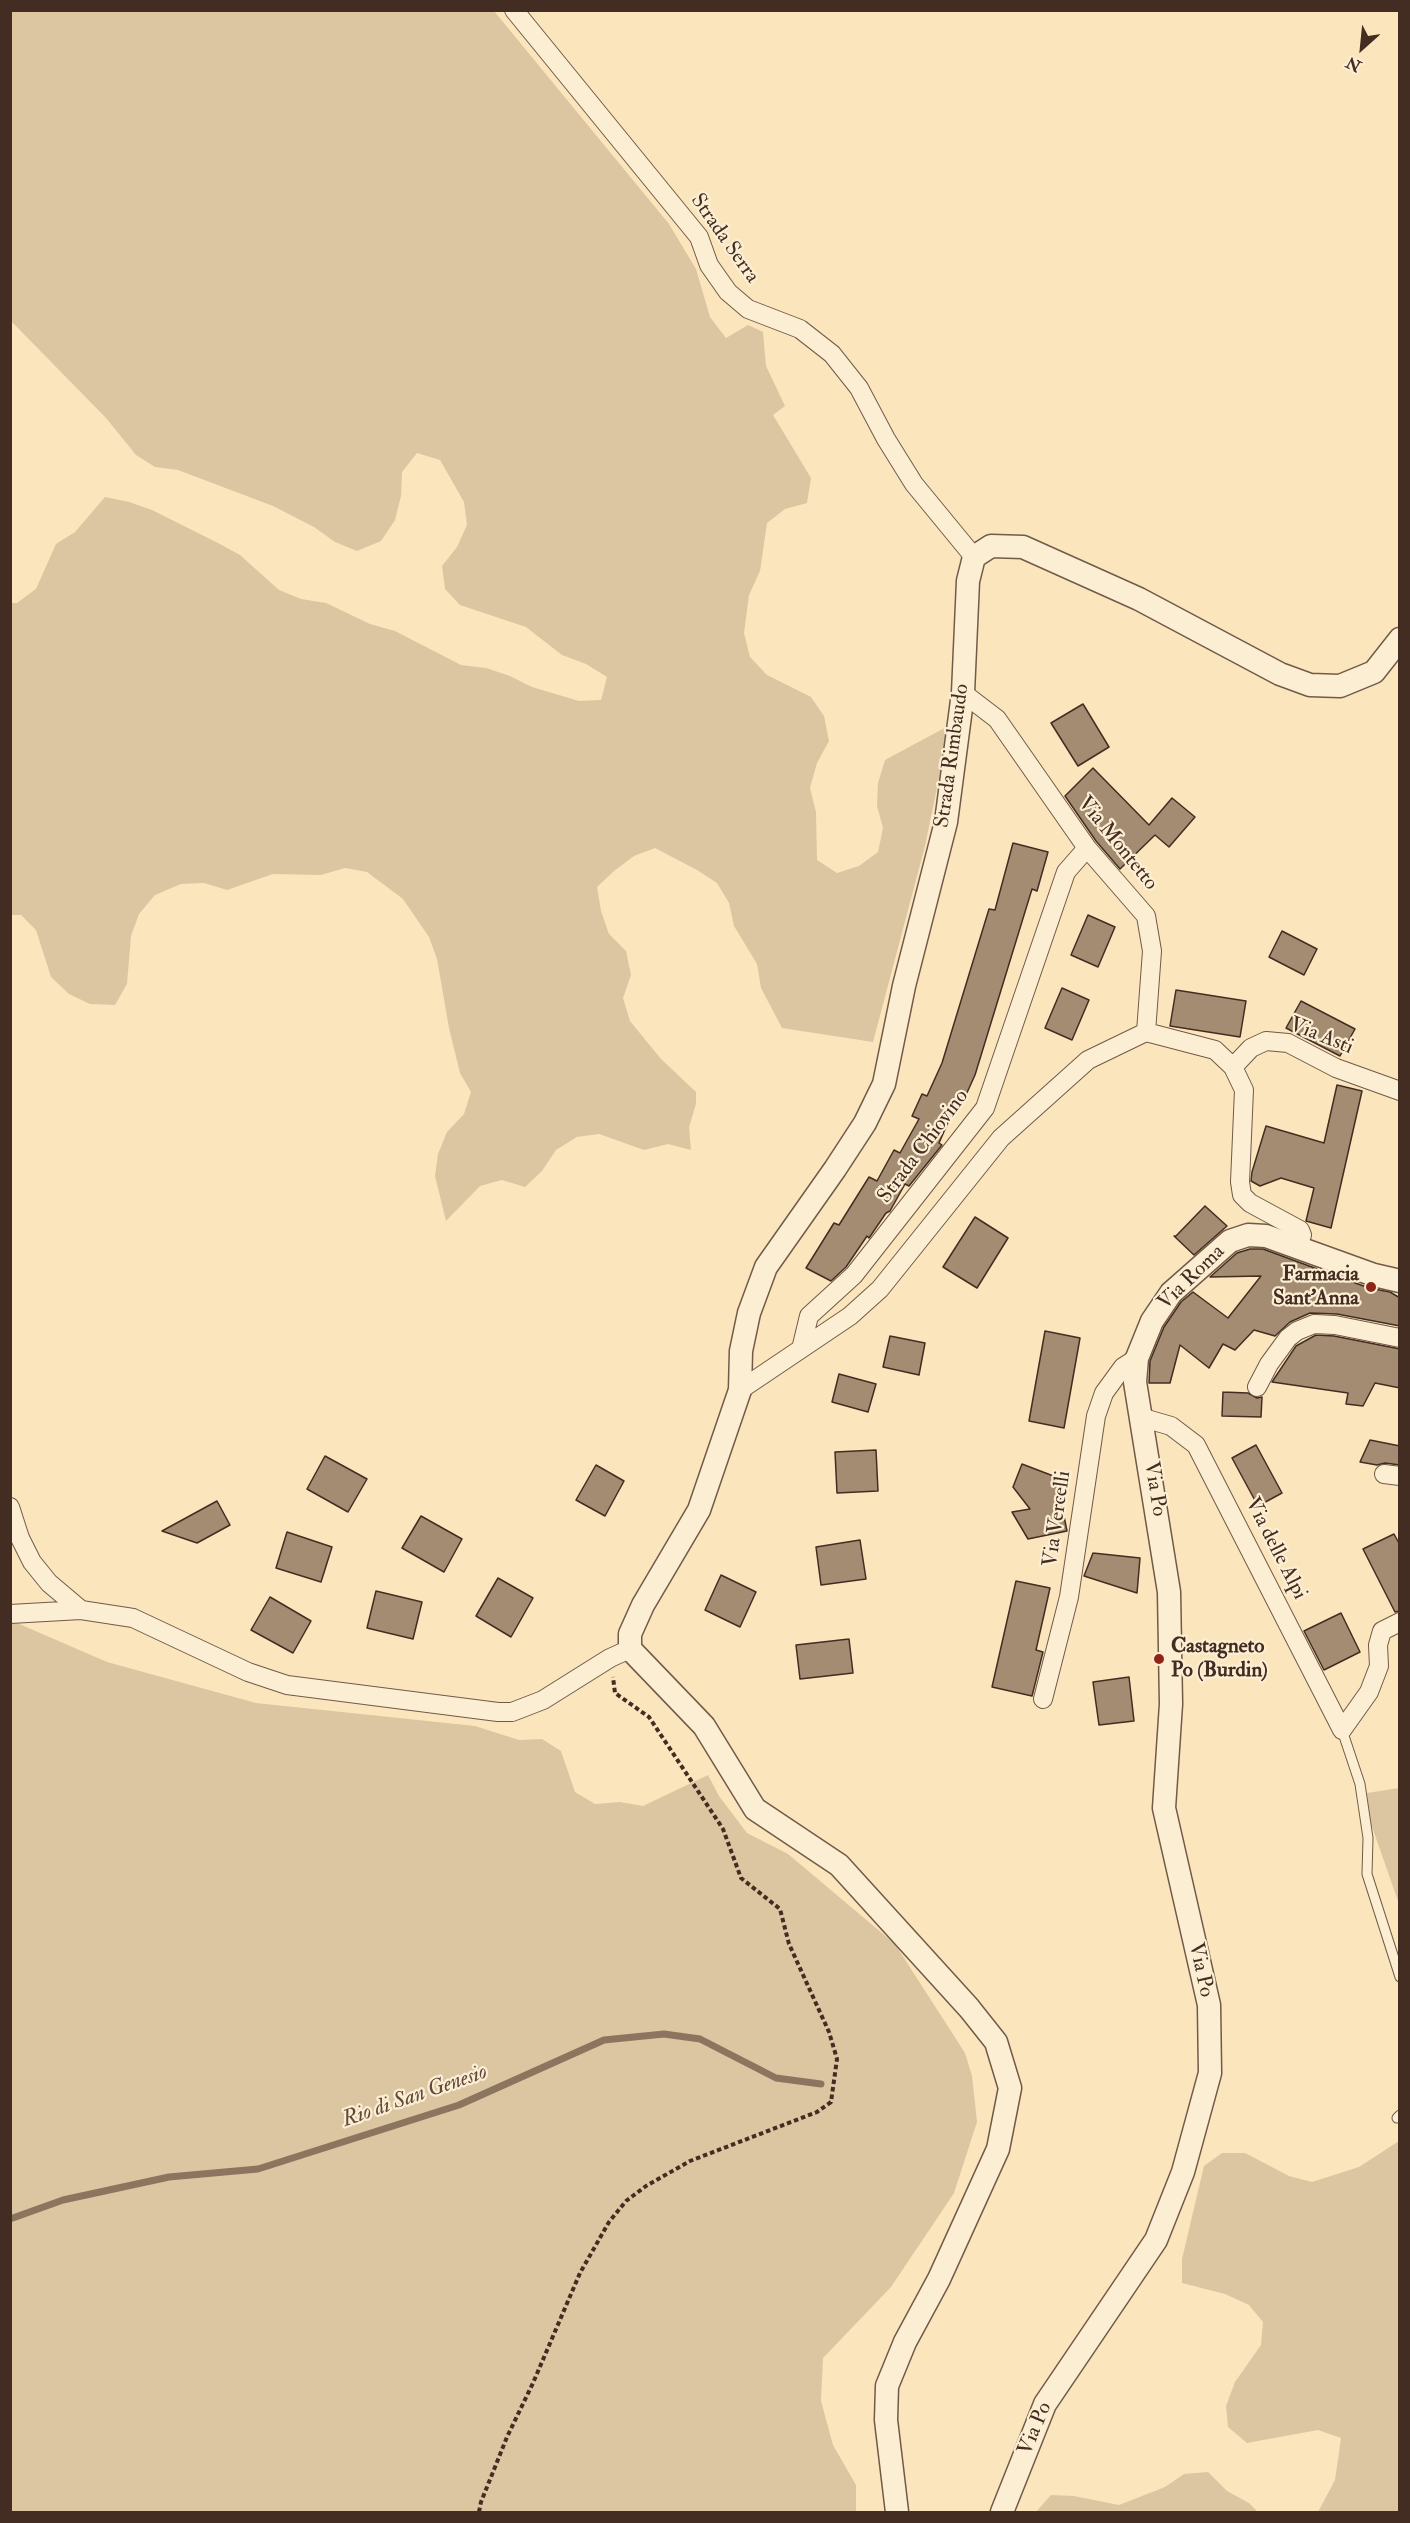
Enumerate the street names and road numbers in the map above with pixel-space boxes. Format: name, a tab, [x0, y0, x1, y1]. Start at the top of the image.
street label: Strada Serra	[684, 190, 764, 288]
street label: Strada Rimbaudo	[930, 682, 976, 830]
street label: Via Montetto	[1072, 792, 1162, 896]
street label: Via Asti	[1286, 1013, 1356, 1061]
street label: Strada Chiovino	[873, 1085, 975, 1209]
street label: Via Roma	[1153, 1240, 1231, 1316]
street label: Via Po	[1137, 1460, 1171, 1518]
street label: Via Vercelli	[1039, 1469, 1077, 1569]
street label: Via delle Alpi	[1239, 1494, 1311, 1604]
street label: Via Po	[1182, 1940, 1218, 2000]
street label: Via Po	[1014, 2399, 1058, 2459]

